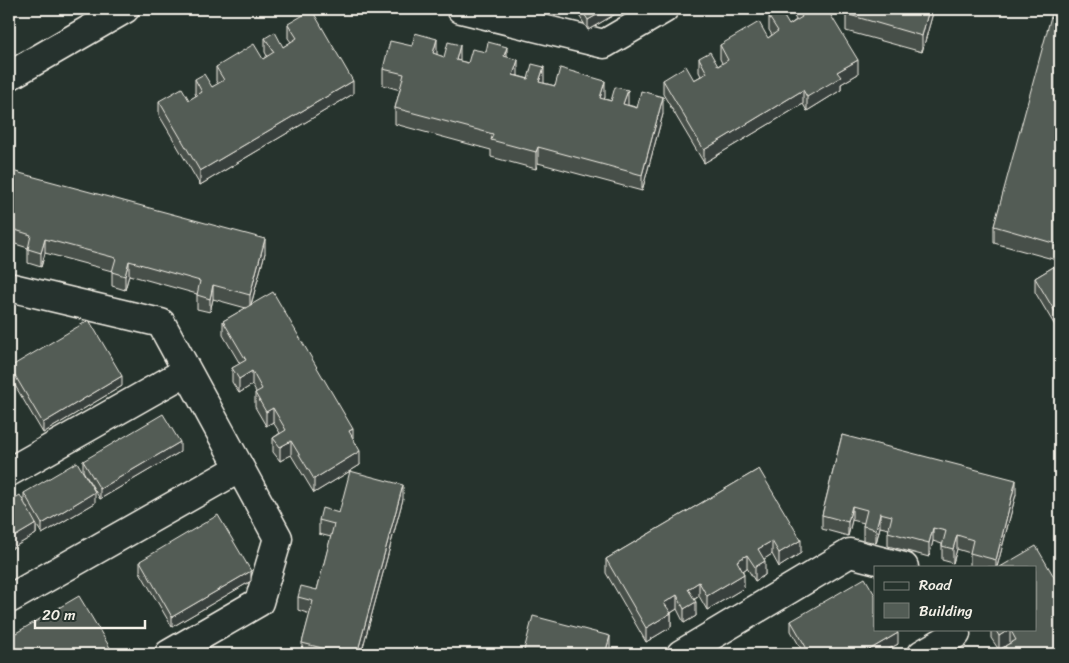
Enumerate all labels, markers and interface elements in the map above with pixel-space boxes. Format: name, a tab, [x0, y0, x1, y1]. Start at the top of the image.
legend	[874, 566, 1036, 630]
text: Road	[919, 572, 952, 598]
scale bar	[35, 598, 145, 630]
text: Building	[919, 598, 973, 624]
text: 20 m	[42, 602, 76, 628]

